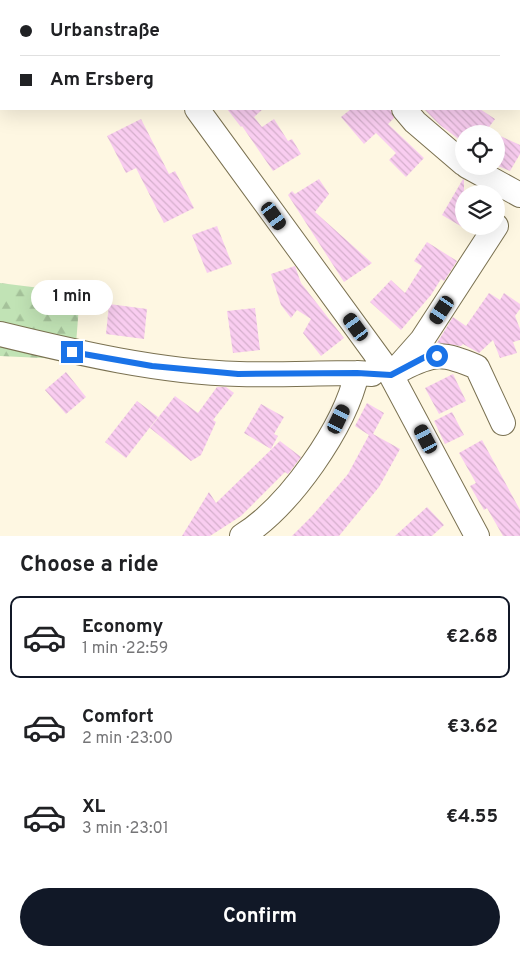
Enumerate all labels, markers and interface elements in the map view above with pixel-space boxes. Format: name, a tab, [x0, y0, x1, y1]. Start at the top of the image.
text: Urbanstraße	[50, 19, 160, 43]
text: Am Ersberg	[50, 68, 154, 92]
map controls	[455, 125, 505, 235]
button: locate	[455, 125, 505, 175]
button: layers	[455, 185, 505, 235]
car	[259, 199, 288, 233]
callout: 1 min	[31, 280, 113, 314]
text: 1 min	[53, 287, 91, 307]
car	[427, 293, 456, 327]
car	[341, 310, 370, 344]
route end	[61, 341, 83, 363]
route start	[426, 345, 448, 367]
car	[325, 402, 352, 436]
car	[412, 422, 439, 456]
text: Choose a ride	[20, 552, 158, 579]
icon: car	[22, 615, 67, 660]
text: Economy	[82, 615, 163, 639]
text: €2.68	[446, 625, 498, 649]
text: 1 min · 22:59	[82, 639, 168, 659]
icon: car	[22, 705, 67, 750]
text: Comfort	[82, 705, 154, 729]
text: €3.62	[447, 715, 498, 739]
text: 2 min · 23:00	[82, 729, 173, 749]
icon: car	[22, 795, 67, 840]
text: XL	[82, 795, 105, 819]
text: €4.55	[446, 805, 498, 829]
text: 3 min · 23:01	[82, 819, 169, 839]
button: Confirm	[20, 888, 500, 946]

